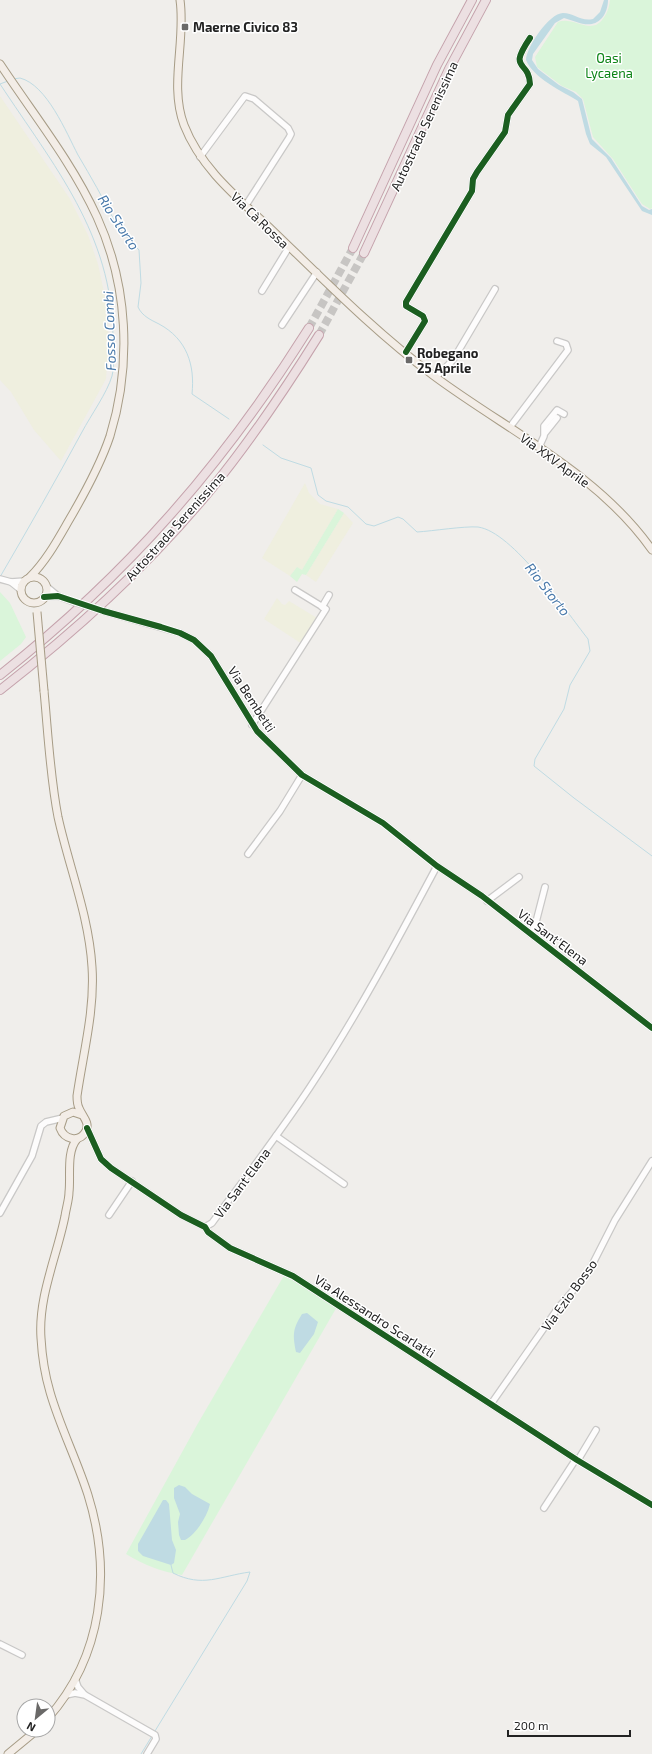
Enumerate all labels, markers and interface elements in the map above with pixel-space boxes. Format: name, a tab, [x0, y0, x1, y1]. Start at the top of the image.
place label: Maerne Civico 83	[193, 19, 298, 35]
marker: Maerne Civico 83	[180, 22, 190, 32]
park label: Oasi Lycaena	[585, 50, 633, 81]
street label: Autostrada Serenissima	[387, 59, 461, 193]
street label: Via Cà Rossa	[228, 188, 292, 252]
water label: Rio Storto	[95, 191, 143, 253]
water label: Fosso Combi	[99, 290, 119, 371]
place label: Robegano 25 Aprile	[417, 345, 479, 376]
marker: Robegano 25 Aprile	[404, 355, 414, 365]
street label: Via XXV Aprile	[517, 429, 593, 491]
street label: Autostrada Serenissima	[122, 468, 228, 584]
water label: Rio Storto	[522, 559, 574, 619]
street label: Via Bembetti	[225, 663, 279, 735]
street label: Via Sant'Elena	[515, 905, 591, 969]
street label: Via Sant'Elena	[210, 1145, 274, 1221]
street label: Via Ezio Bosso	[538, 1256, 600, 1334]
street label: Via Alessandro Scarlatti	[312, 1271, 438, 1361]
north arrow	[16, 1698, 56, 1738]
scale bar	[508, 1712, 630, 1738]
text: 200 m	[514, 1718, 548, 1732]
text: N	[24, 1720, 38, 1735]

